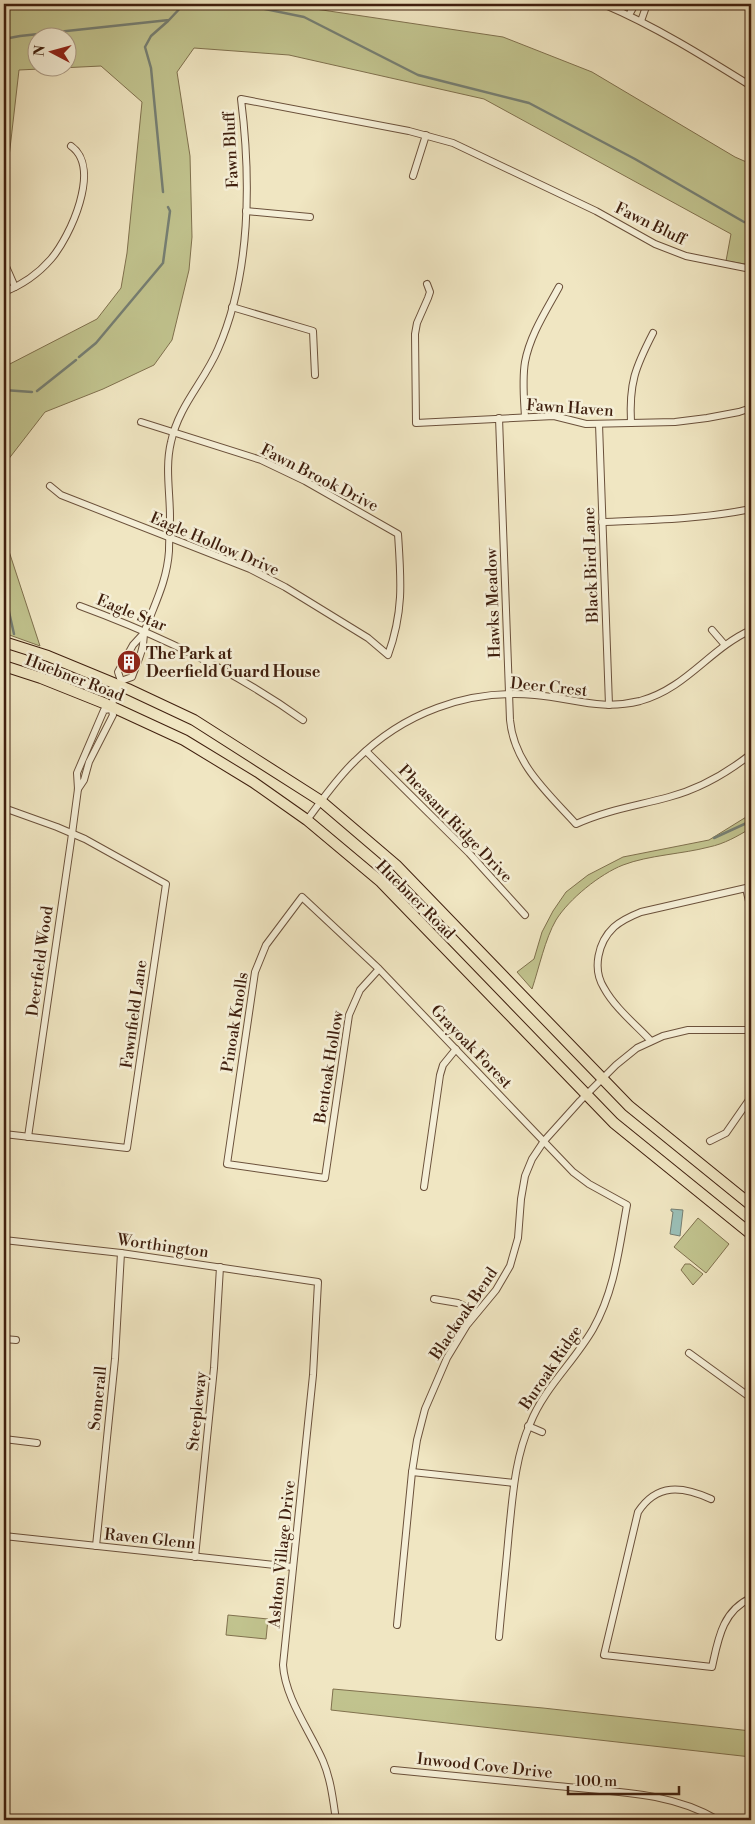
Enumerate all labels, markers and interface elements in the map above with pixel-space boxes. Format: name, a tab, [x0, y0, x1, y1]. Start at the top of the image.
north arrow	[28, 28, 78, 78]
text: N	[31, 44, 50, 57]
street label: Fawn Bluff	[219, 110, 243, 189]
street label: Fawn Bluff	[612, 198, 690, 250]
street label: Fawn Haven	[526, 395, 615, 421]
street label: Fawn Brook Drive	[257, 440, 382, 516]
street label: Black Bird Lane	[579, 507, 603, 624]
street label: Eagle Hollow Drive	[147, 508, 282, 580]
street label: Hawks Meadow	[481, 547, 505, 658]
street label: Eagle Star	[94, 590, 170, 636]
place label: The Park at Deerfield Guard House	[146, 644, 321, 682]
building icon: The Park at Deerfield Guard House	[116, 649, 142, 675]
street label: Huebner Road	[22, 650, 127, 706]
street label: Deer Crest	[509, 673, 589, 701]
street label: Pheasant Ridge Drive	[394, 761, 517, 887]
street label: Huebner Road	[371, 856, 459, 944]
street label: Deerfield Wood	[22, 905, 58, 1018]
street label: Fawnfield Lane	[116, 959, 152, 1070]
street label: Pinoak Knolls	[217, 971, 253, 1074]
street label: Grayoak Forest	[426, 1001, 517, 1093]
street label: Bentoak Hollow	[310, 1008, 348, 1126]
street label: Worthington	[115, 1230, 210, 1262]
street label: Blackoak Bend	[425, 1264, 502, 1364]
street label: Buroak Ridge	[515, 1322, 586, 1414]
street label: Somerall	[85, 1365, 111, 1431]
street label: Steepleway	[183, 1370, 211, 1452]
street label: Ashton Village Drive	[264, 1479, 300, 1630]
street label: Raven Glenn	[103, 1524, 197, 1554]
street label: Inwood Cove Drive	[416, 1749, 554, 1783]
scale bar	[568, 1764, 679, 1796]
text: 100 m	[575, 1772, 617, 1791]

